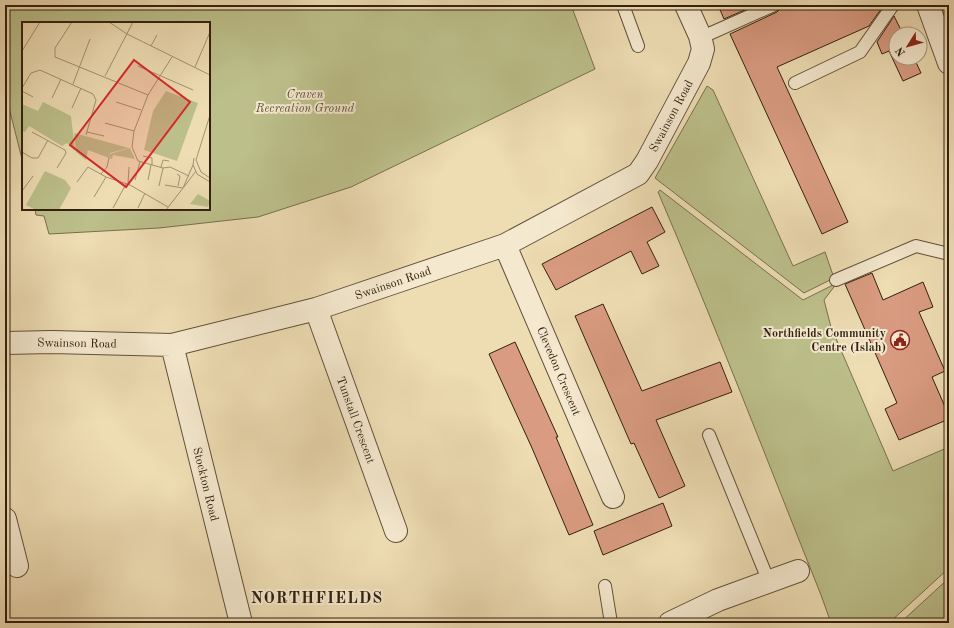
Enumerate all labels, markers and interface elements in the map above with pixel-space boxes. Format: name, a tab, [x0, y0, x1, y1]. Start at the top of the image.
inset map	[22, 22, 210, 210]
north arrow	[888, 26, 928, 66]
text: N	[894, 44, 908, 58]
street label: Swainson Road	[648, 78, 696, 155]
park label: Craven Recreation Ground	[255, 89, 355, 115]
street label: Swainson Road	[354, 265, 433, 303]
street label: Clevedon Crescent	[534, 325, 582, 418]
place label: Northfields Community Centre (Islah)	[763, 328, 886, 354]
public building icon: Northfields Community Centre (Islah)	[889, 329, 911, 351]
street label: Swainson Road	[37, 337, 117, 351]
street label: Tunstall Crescent	[334, 375, 376, 466]
street label: Stockton Road	[190, 446, 220, 522]
district label: NORTHFIELDS	[251, 591, 383, 607]

